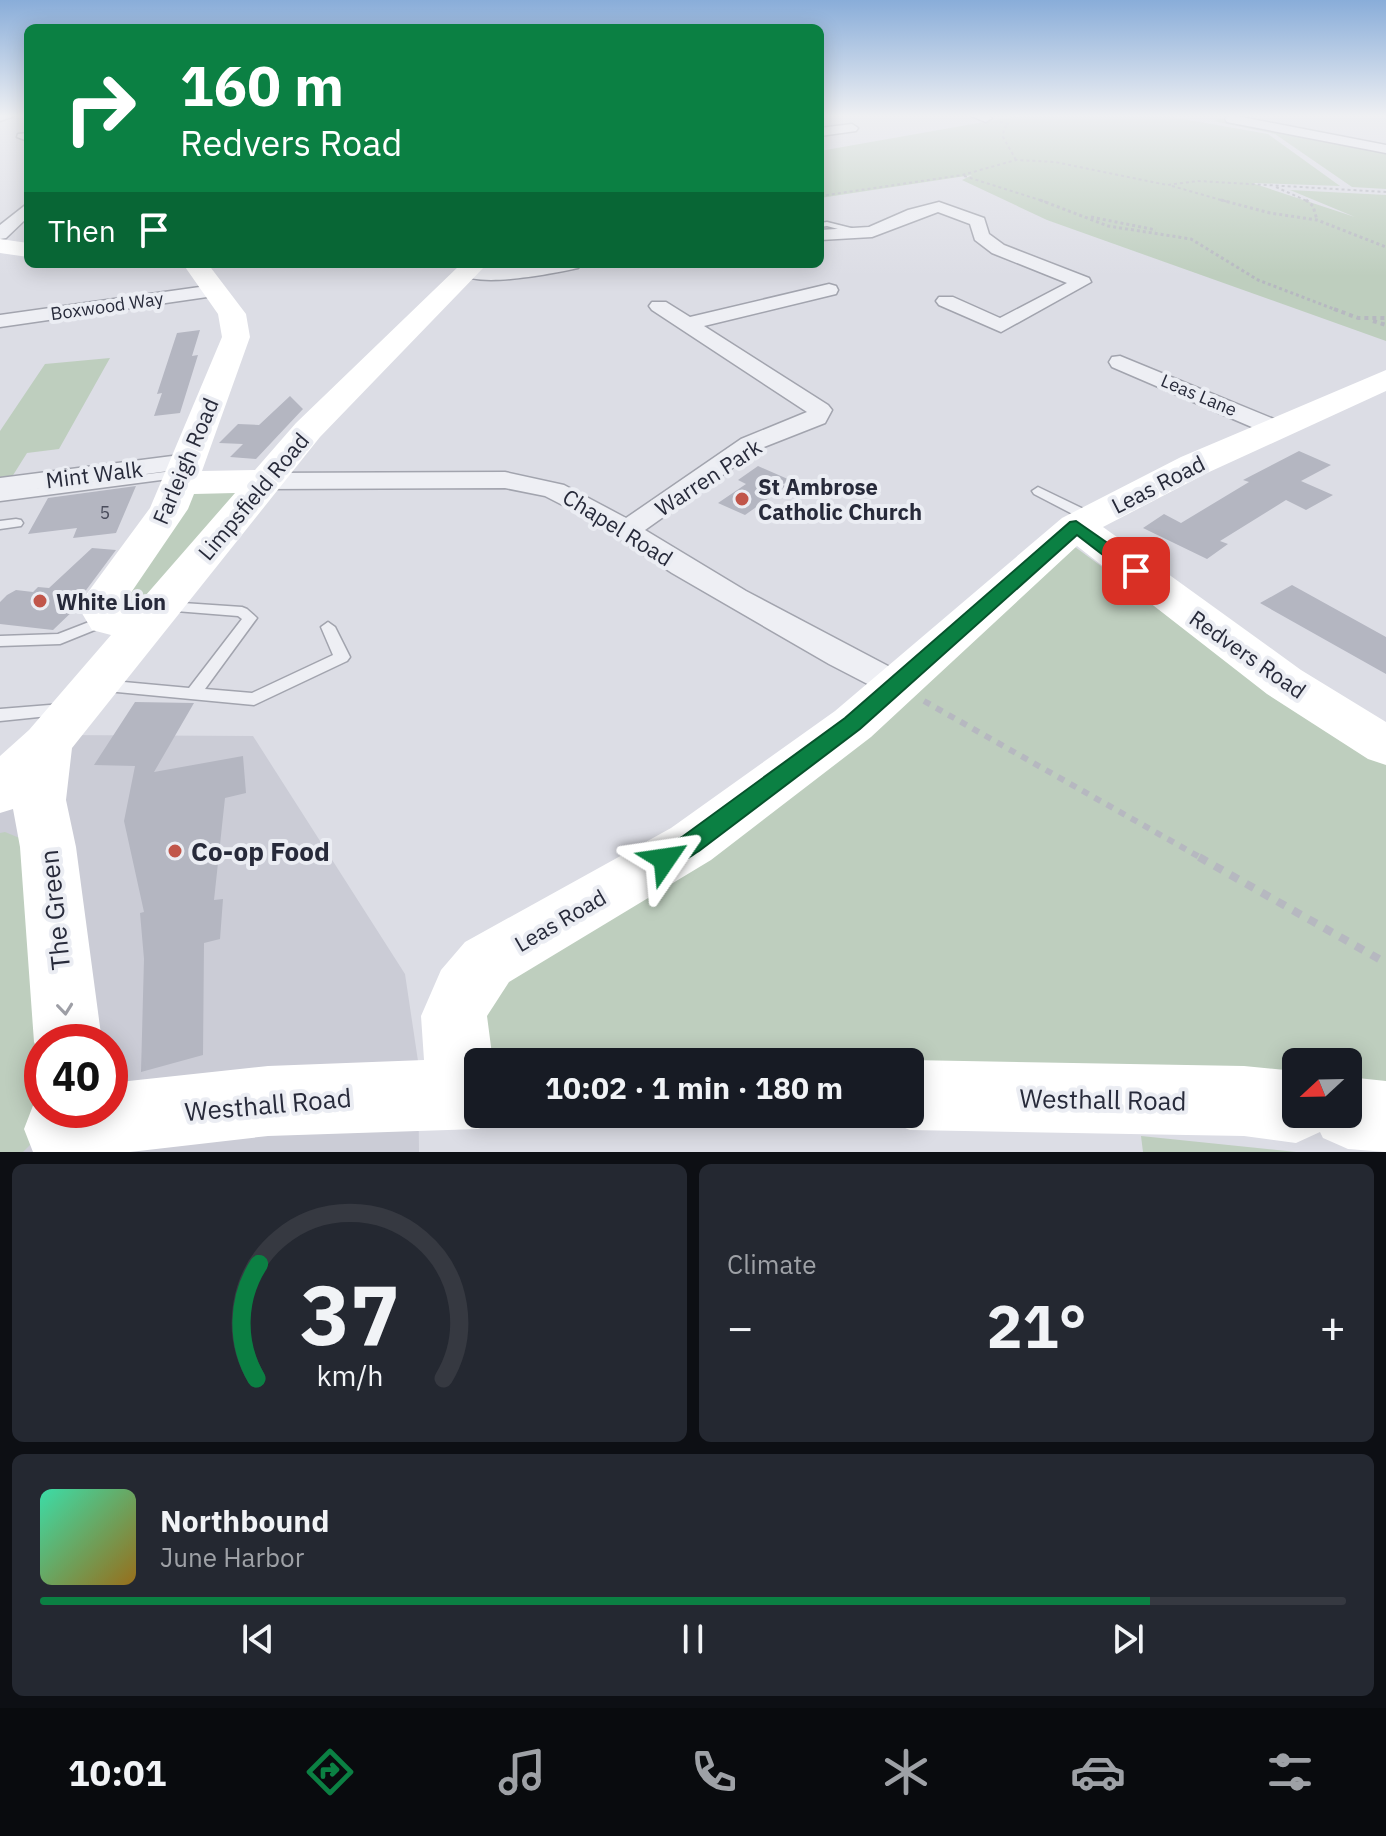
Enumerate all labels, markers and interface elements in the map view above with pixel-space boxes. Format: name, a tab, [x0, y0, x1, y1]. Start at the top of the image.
text: 160 m	[180, 49, 344, 121]
icon: right	[48, 56, 152, 160]
text: Redvers Road	[180, 119, 402, 166]
icon: arrive	[132, 208, 176, 252]
text: Then	[48, 211, 116, 250]
street label: Boxwood Way	[49, 287, 165, 325]
street label: Leas Lane	[1158, 369, 1240, 421]
street label: Farleigh Road	[145, 393, 225, 529]
street label: Limpsfield Road	[191, 426, 315, 566]
street label: Warren Park	[649, 432, 767, 522]
street label: Leas Road	[1106, 448, 1210, 520]
street label: Mint Walk	[44, 454, 145, 494]
place label: St Ambrose Catholic Church	[758, 472, 922, 526]
street label: Chapel Road	[558, 482, 678, 572]
marker: St Ambrose Catholic Church	[733, 490, 751, 508]
house number: 5	[100, 501, 110, 524]
pin	[1102, 537, 1170, 605]
icon: arrive	[1114, 549, 1158, 593]
place label: White Lion	[56, 587, 166, 616]
marker: White Lion	[31, 592, 49, 610]
street label: Redvers Road	[1184, 603, 1312, 705]
position arrow	[623, 817, 707, 901]
place label: Co-op Food	[191, 834, 330, 868]
marker: Co-op Food	[166, 842, 184, 860]
street label: The Green	[31, 848, 77, 972]
street label: Leas Road	[509, 882, 611, 958]
one-way arrow	[56, 1003, 73, 1016]
speed limit sign: 40	[24, 1024, 128, 1128]
north arrow	[1282, 1048, 1362, 1128]
map controls	[1282, 1048, 1362, 1128]
text: 10:02 · 1 min · 180 m	[545, 1068, 843, 1107]
street label: Westhall Road	[183, 1080, 353, 1128]
street label: Westhall Road	[1019, 1081, 1187, 1117]
text: Climate	[727, 1247, 817, 1281]
text: 37	[300, 1260, 399, 1368]
text: 21°	[986, 1286, 1087, 1365]
text: −	[727, 1298, 753, 1355]
text: +	[1320, 1298, 1346, 1355]
text: km/h	[316, 1357, 383, 1394]
text: Northbound	[160, 1501, 329, 1540]
text: June Harbor	[160, 1540, 304, 1574]
icon: previous	[236, 1617, 280, 1661]
icon: pause	[671, 1617, 715, 1661]
icon: next	[1106, 1617, 1150, 1661]
icon: directions	[302, 1744, 358, 1800]
icon: music	[494, 1744, 550, 1800]
icon: phone	[686, 1744, 742, 1800]
icon: climate	[878, 1744, 934, 1800]
icon: car	[1070, 1744, 1126, 1800]
icon: filters	[1262, 1744, 1318, 1800]
text: 10:01	[68, 1749, 166, 1796]

